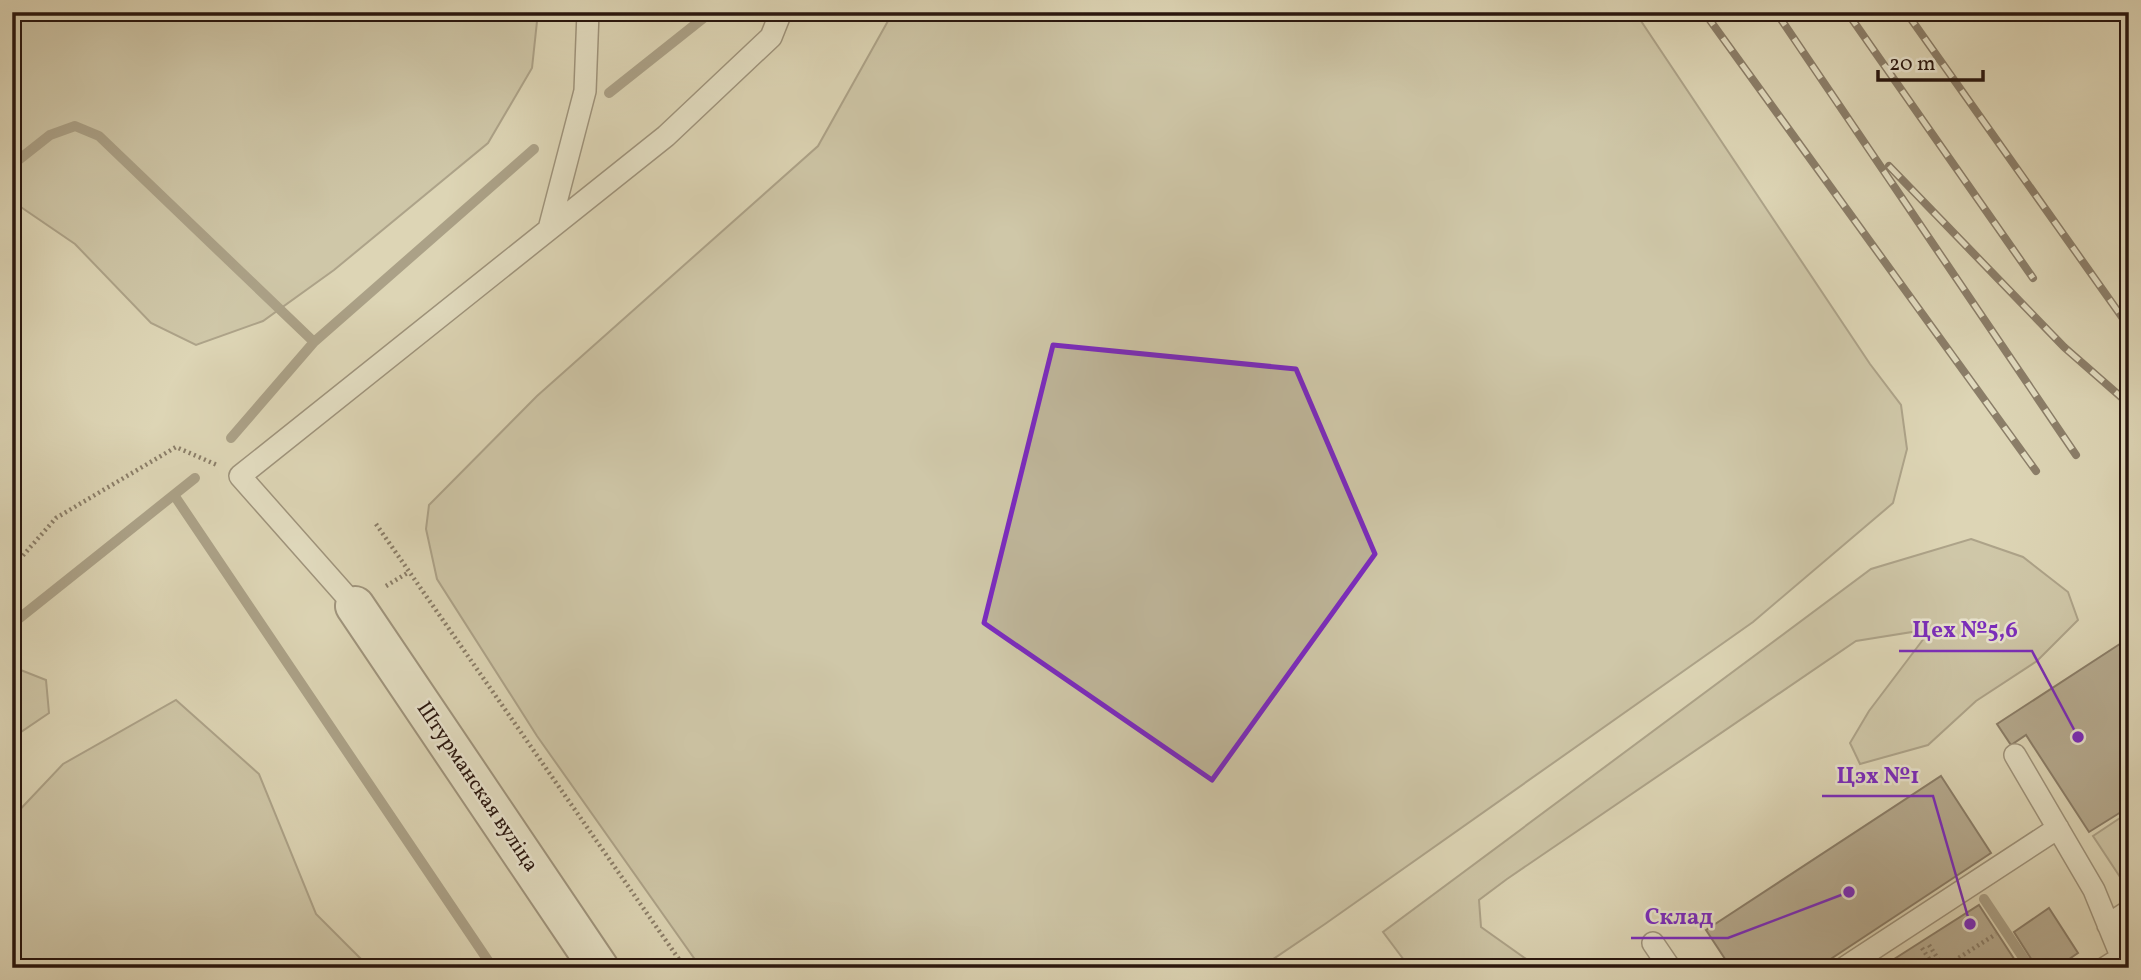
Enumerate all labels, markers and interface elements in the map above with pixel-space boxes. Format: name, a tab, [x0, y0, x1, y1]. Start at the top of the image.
scale bar	[1878, 38, 1983, 82]
text: 20 m	[1889, 50, 1935, 79]
callout: Цех №5,6	[1899, 607, 2032, 651]
text: Цех №5,6	[1912, 615, 2018, 647]
street label: Штурманская вуліца	[409, 696, 545, 878]
callout: Цэх №1	[1822, 752, 1933, 796]
text: Цэх №1	[1836, 761, 1920, 793]
callout: Склад	[1631, 894, 1728, 938]
text: Склад	[1645, 902, 1713, 934]

